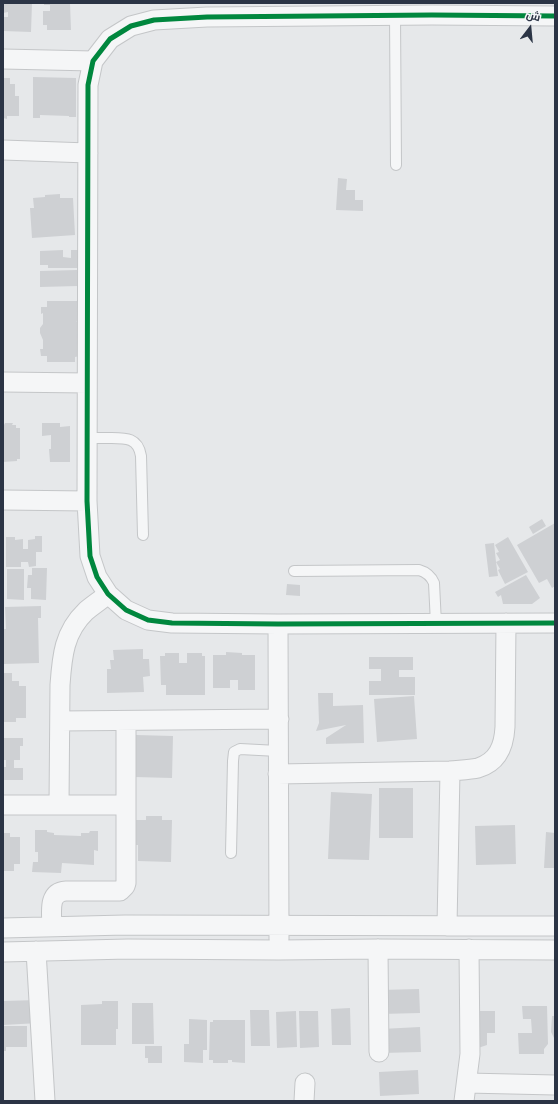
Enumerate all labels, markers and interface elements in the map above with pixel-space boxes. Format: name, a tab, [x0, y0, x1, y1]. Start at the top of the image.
text: ش	[525, 7, 542, 25]
north arrow	[510, 8, 550, 48]

